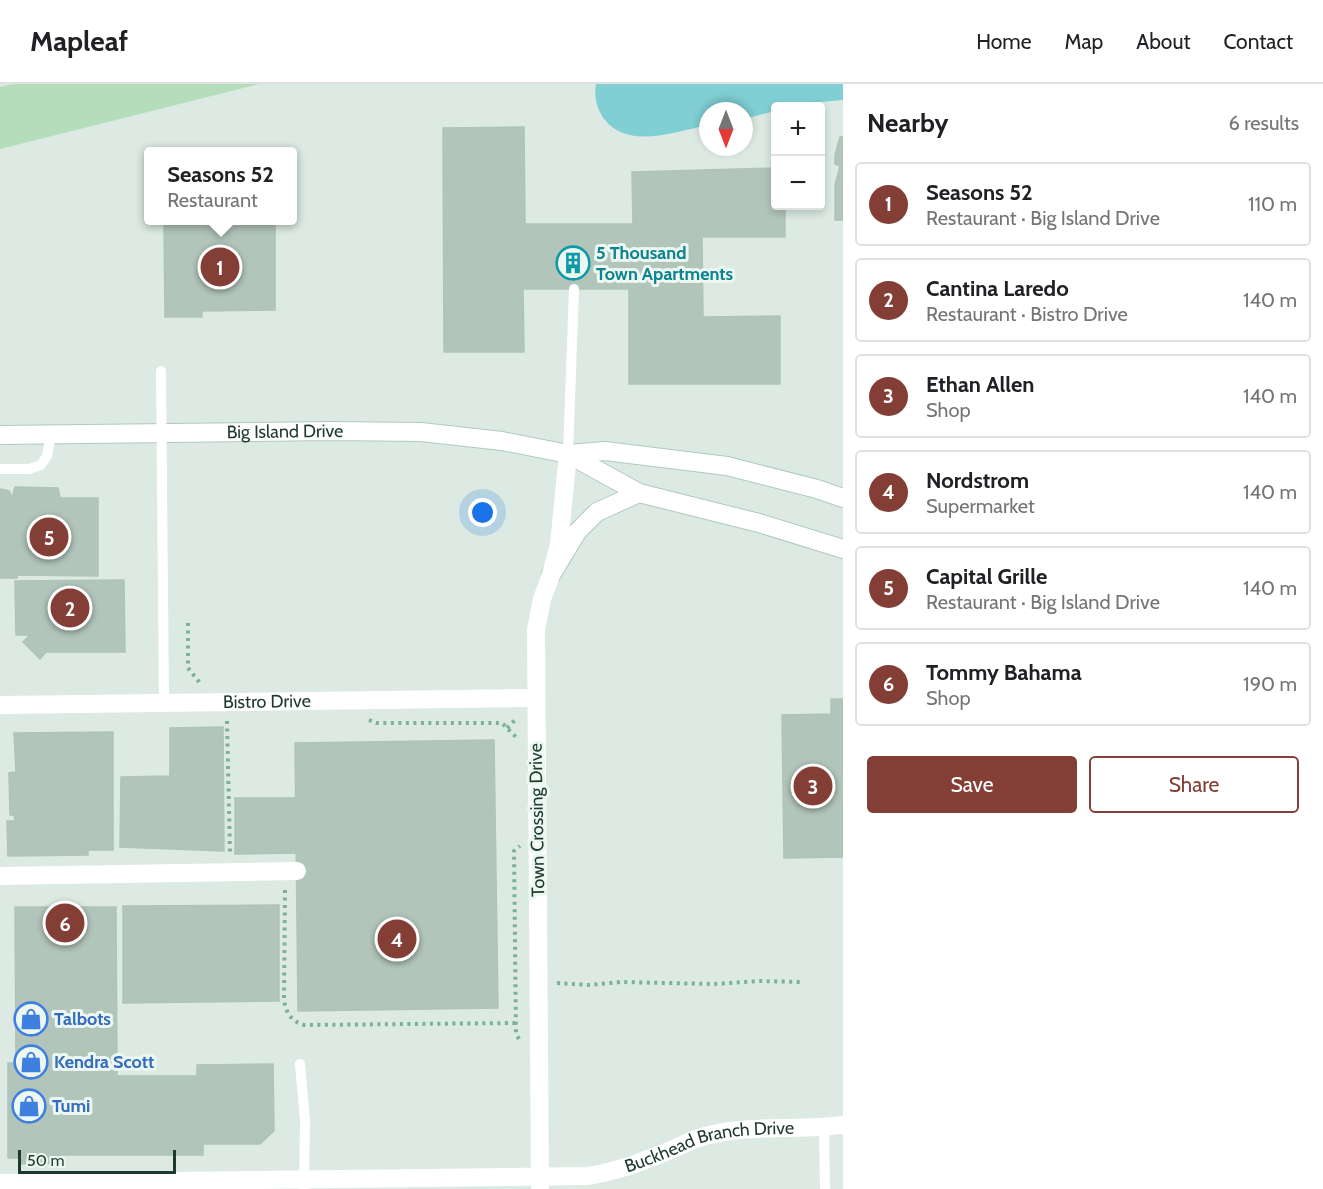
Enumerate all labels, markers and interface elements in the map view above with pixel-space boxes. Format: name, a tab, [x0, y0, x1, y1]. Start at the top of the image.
text: Mapleaf	[30, 24, 128, 58]
text: Home	[976, 29, 1032, 54]
text: Map	[1065, 29, 1103, 54]
text: About	[1136, 29, 1190, 54]
text: Contact	[1223, 29, 1293, 54]
north arrow	[699, 102, 753, 156]
map controls	[771, 102, 825, 210]
button: +	[771, 102, 825, 156]
text: Nearby	[867, 107, 948, 139]
text: 6 results	[1228, 111, 1299, 135]
popup	[144, 147, 297, 225]
button: −	[771, 156, 825, 210]
text: Seasons 52	[167, 161, 274, 188]
text: Seasons 52	[926, 179, 1033, 206]
text: Restaurant	[167, 188, 258, 212]
text: 1	[885, 192, 892, 216]
text: 110 m	[1248, 192, 1297, 216]
text: Restaurant · Big Island Drive	[926, 206, 1160, 230]
place label: 5 Thousand Town Apartments	[596, 242, 733, 285]
pin: 1	[200, 244, 240, 290]
building icon: 5 Thousand Town Apartments	[555, 245, 591, 281]
text: Cantina Laredo	[926, 275, 1069, 302]
text: 2	[883, 288, 894, 312]
text: 140 m	[1243, 288, 1297, 312]
text: Restaurant · Bistro Drive	[926, 302, 1128, 326]
text: Ethan Allen	[926, 371, 1034, 398]
text: 3	[883, 384, 894, 408]
text: 140 m	[1243, 384, 1297, 408]
text: Shop	[926, 398, 971, 422]
street label: Big Island Drive	[226, 420, 344, 443]
text: Nordstrom	[926, 467, 1029, 494]
text: 4	[882, 480, 895, 504]
text: 140 m	[1243, 480, 1297, 504]
text: Supermarket	[926, 494, 1035, 518]
your location	[468, 498, 497, 527]
pin: 5	[29, 514, 68, 560]
text: Capital Grille	[926, 563, 1047, 590]
text: 5	[883, 576, 894, 600]
text: 140 m	[1243, 576, 1297, 600]
pin: 2	[50, 586, 90, 630]
text: Restaurant · Big Island Drive	[926, 590, 1160, 614]
text: Tommy Bahama	[926, 659, 1082, 686]
text: 6	[883, 672, 894, 696]
text: 190 m	[1243, 672, 1297, 696]
text: Shop	[926, 686, 971, 710]
street label: Bistro Drive	[223, 690, 311, 713]
street label: Town Crossing Drive	[525, 743, 549, 897]
button: Save	[867, 756, 1077, 813]
button: Share	[1089, 756, 1299, 813]
pin: 3	[794, 764, 832, 808]
pin: 6	[46, 900, 84, 946]
pin: 4	[378, 916, 416, 962]
shop icon: Talbots	[13, 1001, 49, 1037]
place label: Talbots	[54, 1008, 111, 1030]
shop icon: Kendra Scott	[13, 1044, 49, 1080]
place label: Kendra Scott	[54, 1051, 154, 1073]
shop icon: Tumi	[11, 1088, 47, 1124]
place label: Tumi	[52, 1095, 90, 1117]
street label: Buckhead Branch Drive	[622, 1117, 794, 1178]
scale bar	[18, 1147, 176, 1174]
text: 50 m	[27, 1151, 64, 1170]

